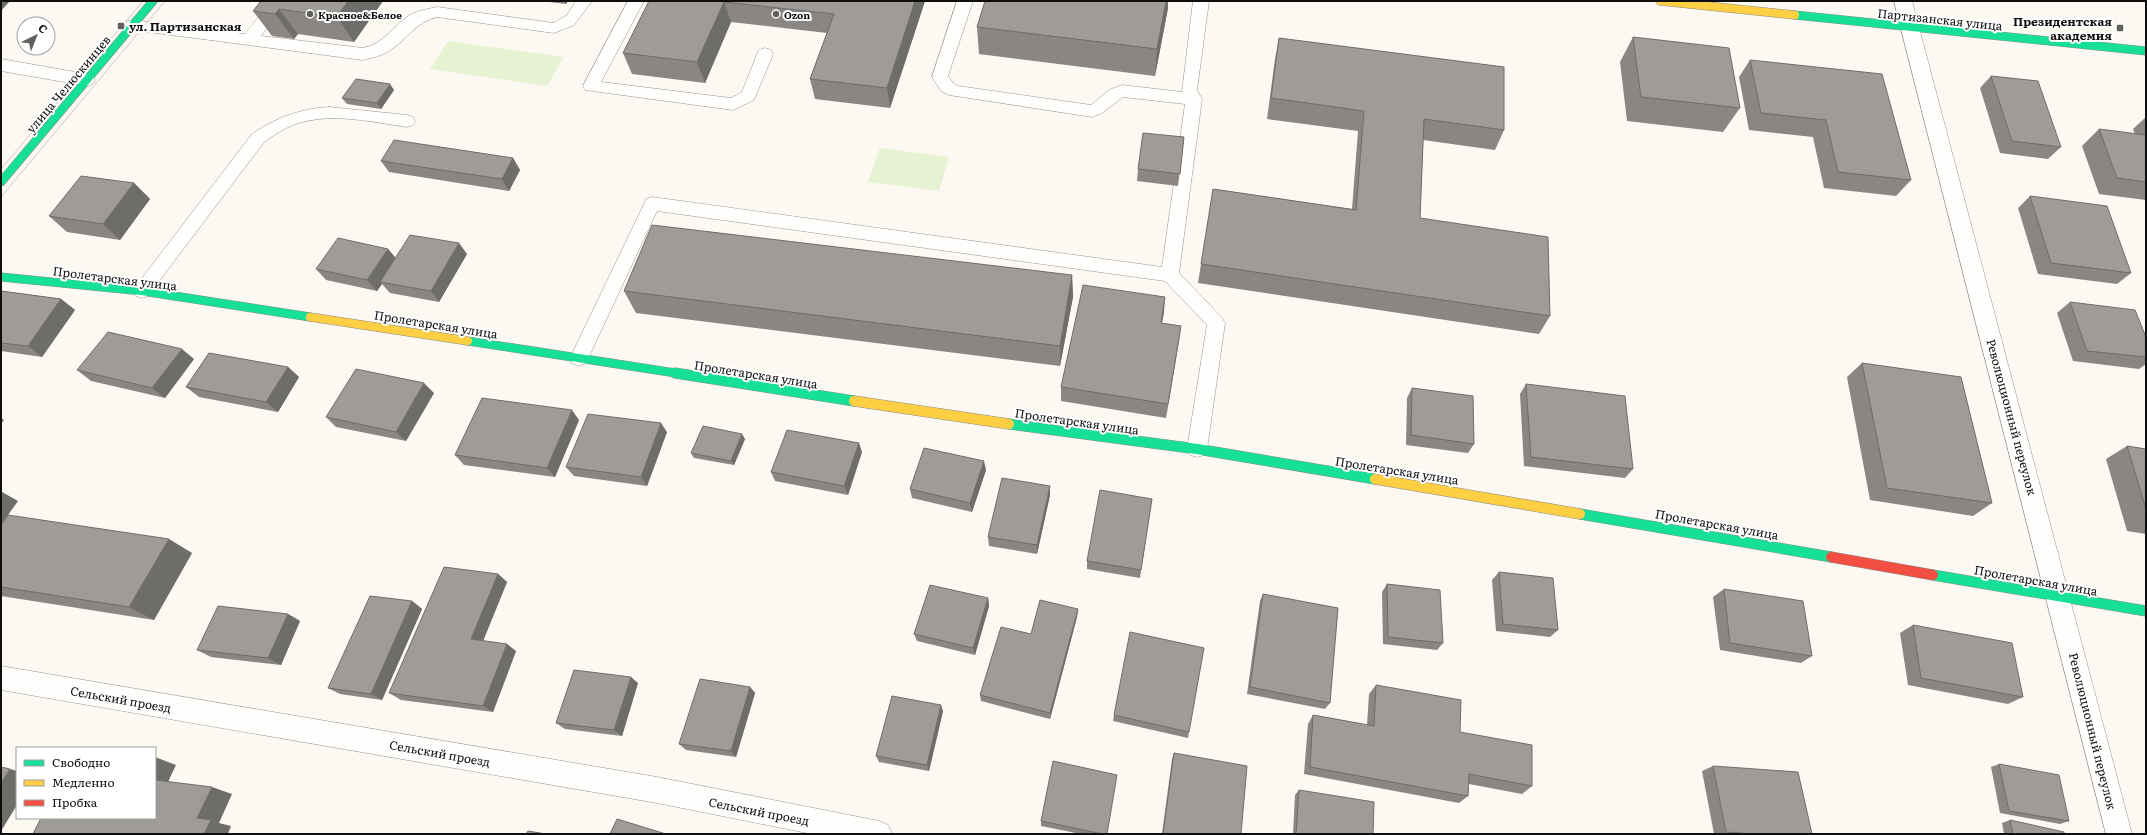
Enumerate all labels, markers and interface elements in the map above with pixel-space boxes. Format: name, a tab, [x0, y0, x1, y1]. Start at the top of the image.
street label: Партизанская улица	[1876, 3, 2004, 35]
place label: Красное&Белое	[318, 7, 402, 22]
place label: Ozon	[784, 7, 810, 22]
marker: Красное&Белое	[305, 9, 315, 19]
marker: Ozon	[771, 9, 781, 19]
place label: Президентская академия	[2013, 12, 2112, 44]
north arrow	[16, 16, 56, 56]
place label: ул. Партизанская	[129, 17, 242, 35]
text: С	[35, 19, 52, 37]
marker: ул. Партизанская	[116, 21, 126, 31]
marker: Президентская академия	[2115, 23, 2125, 33]
street label: улица Челюскинцев	[22, 31, 115, 137]
street label: Пролетарская улица	[52, 261, 179, 295]
street label: Пролетарская улица	[373, 305, 500, 343]
street label: Революционный переулок	[1982, 337, 2042, 497]
street label: Пролетарская улица	[693, 355, 820, 393]
street label: Пролетарская улица	[1014, 403, 1141, 439]
street label: Пролетарская улица	[1334, 451, 1461, 489]
street label: Пролетарская улица	[1654, 504, 1781, 544]
street label: Пролетарская улица	[1973, 560, 2100, 600]
street label: Революционный переулок	[2065, 651, 2121, 811]
street label: Сельский проезд	[69, 681, 173, 717]
street label: Сельский проезд	[388, 735, 492, 771]
legend	[16, 747, 156, 819]
text: Свободно	[52, 753, 110, 771]
text: Медленно	[52, 773, 115, 791]
street label: Сельский проезд	[707, 792, 811, 830]
text: Пробка	[52, 793, 98, 811]

